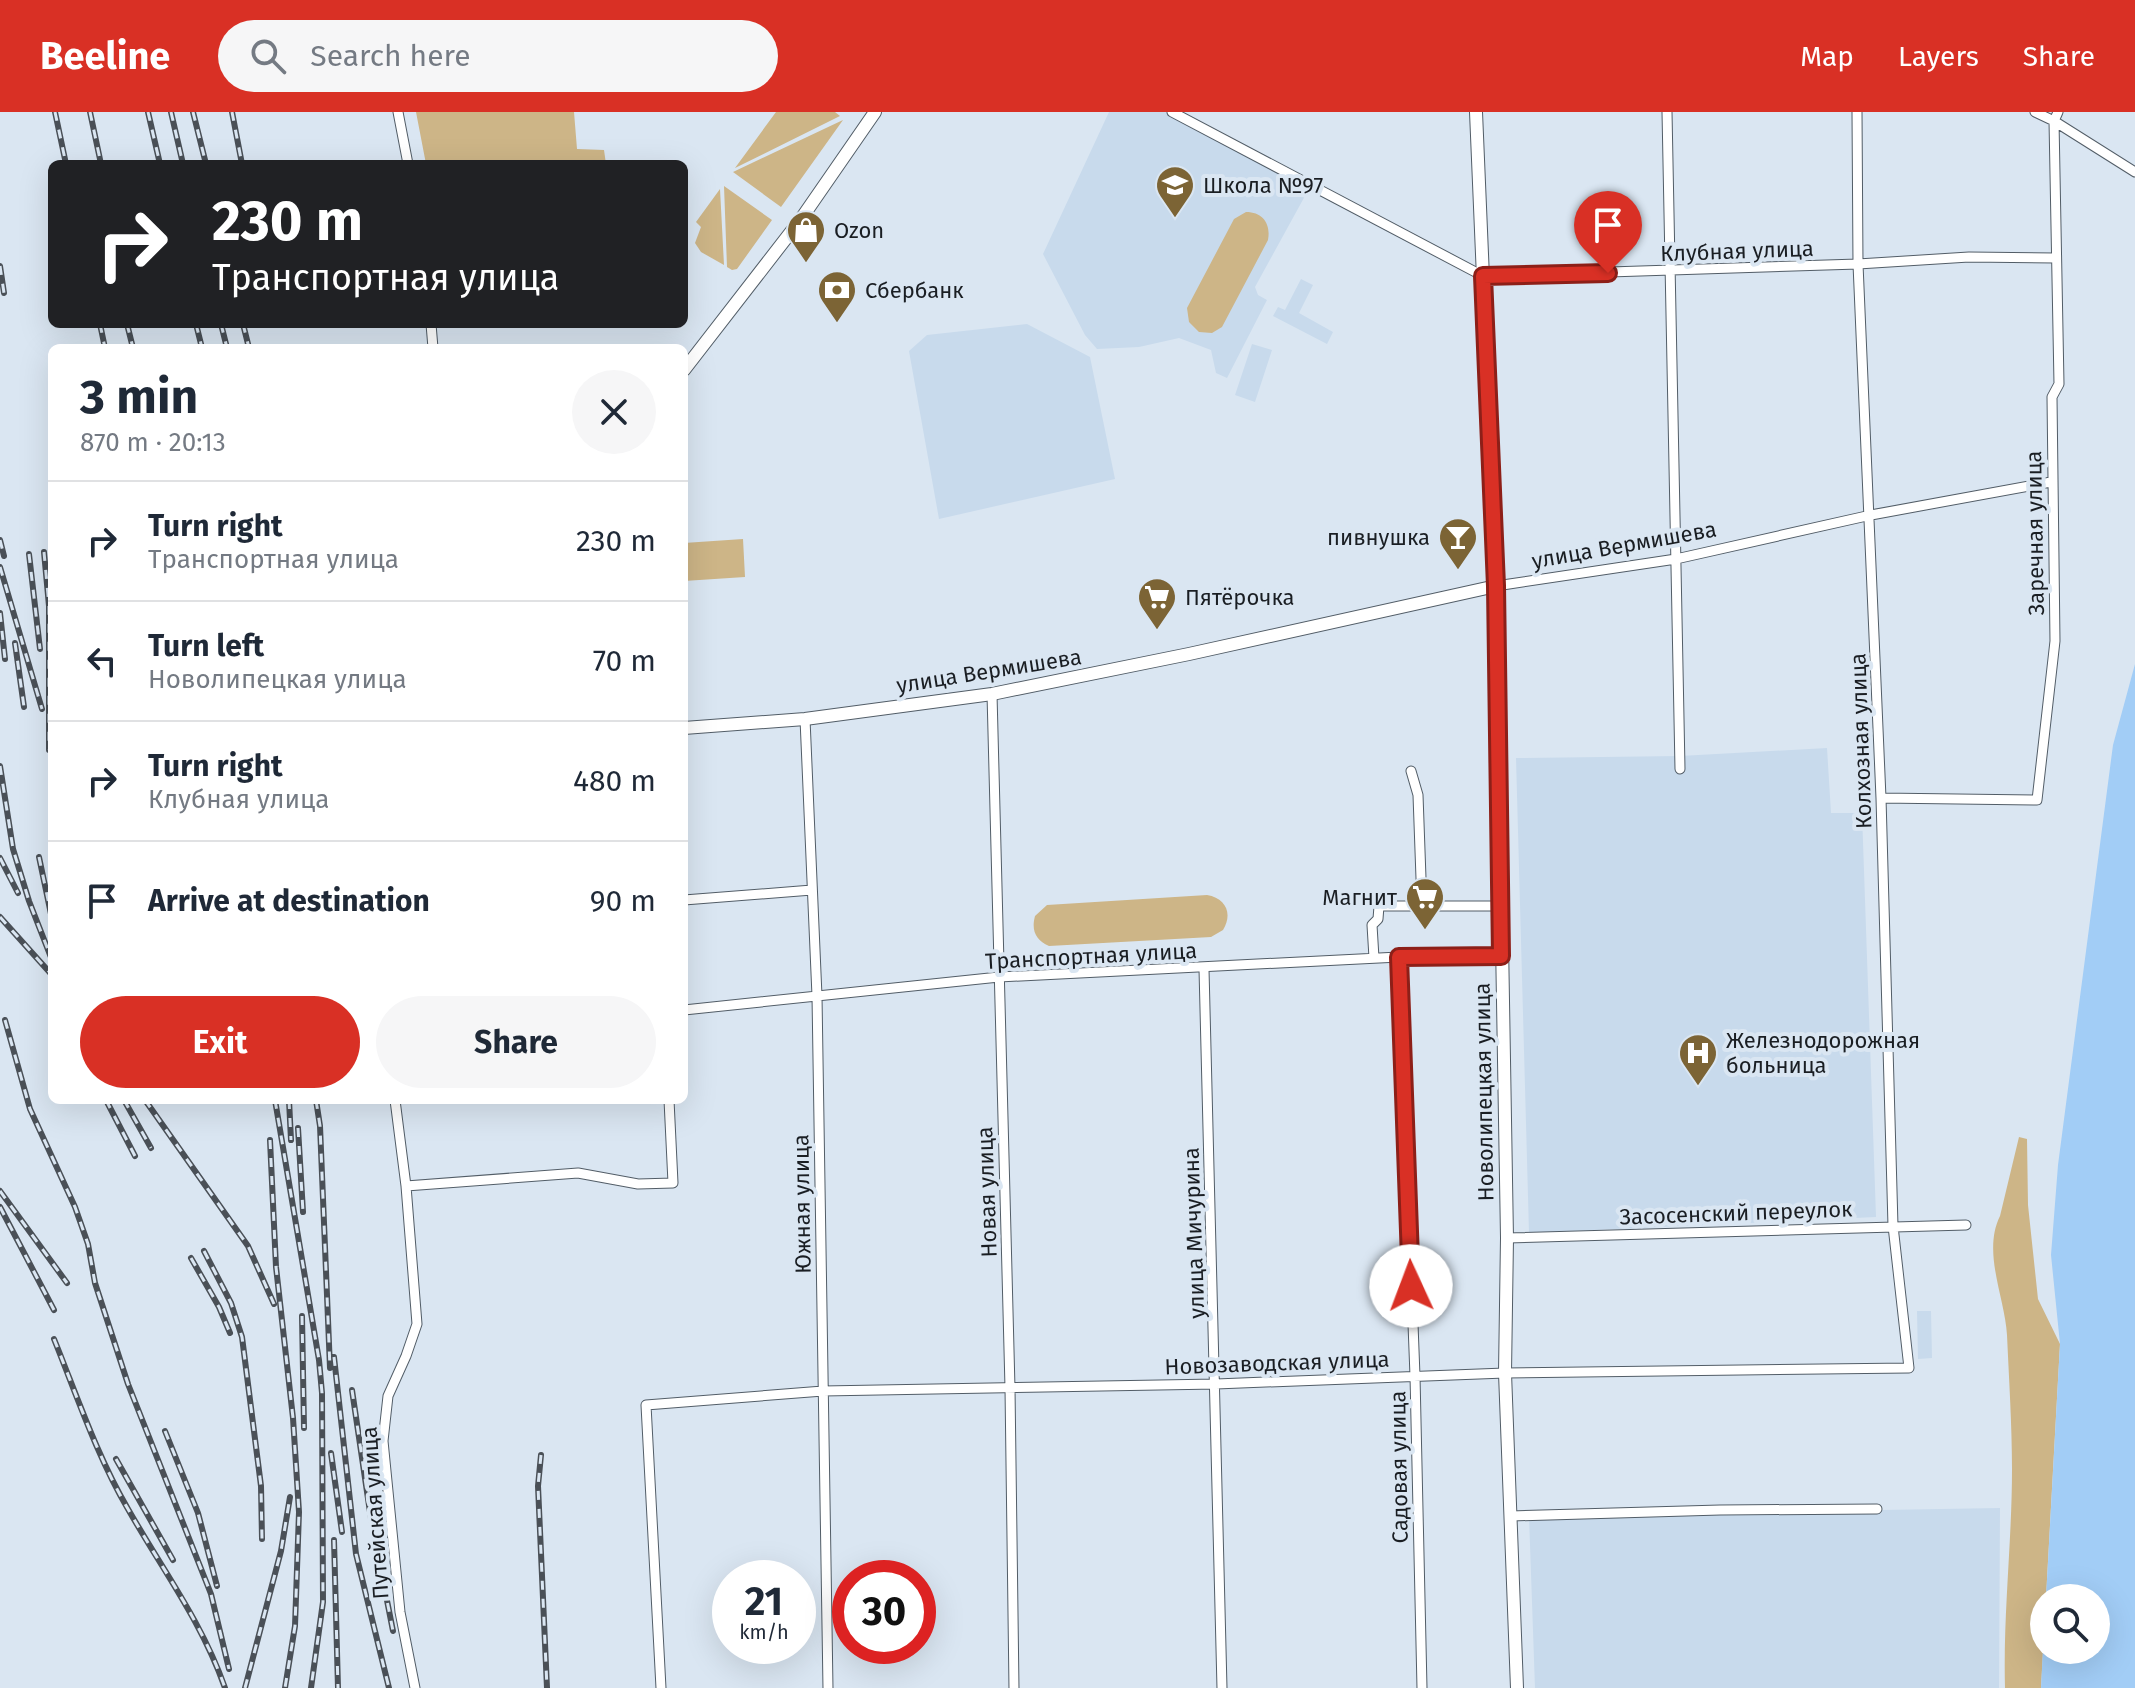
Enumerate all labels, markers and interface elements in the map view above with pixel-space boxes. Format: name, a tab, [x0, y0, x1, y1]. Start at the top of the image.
search box	[218, 20, 778, 92]
text: Beeline	[40, 33, 170, 79]
icon: search	[246, 34, 290, 78]
text: Search here	[310, 38, 471, 74]
text: Map	[1800, 40, 1854, 73]
text: Layers	[1898, 40, 1979, 73]
text: Share	[2023, 40, 2095, 73]
school or university icon: Школа №97	[1154, 164, 1196, 219]
place label: Школа №97	[1203, 172, 1324, 199]
text: 230 m	[212, 188, 363, 255]
pin	[1574, 191, 1642, 273]
icon: right	[80, 192, 184, 296]
icon: arrive	[1586, 203, 1630, 247]
shop icon: Ozon	[785, 209, 827, 264]
place label: Ozon	[834, 217, 884, 244]
street label: Клубная улица	[1660, 235, 1814, 267]
text: Транспортная улица	[212, 256, 559, 300]
bank icon: Сбербанк	[816, 269, 858, 324]
place label: Сбербанк	[865, 277, 964, 304]
text: 3 min	[80, 368, 198, 426]
button: close	[572, 370, 656, 454]
text: 870 m · 20:13	[80, 427, 226, 458]
street label: Заречная улица	[2020, 450, 2050, 616]
text: Turn right	[148, 508, 283, 544]
street label: улица Вермишева	[1529, 515, 1719, 575]
bar icon: пивнушка	[1437, 516, 1479, 571]
icon: right	[80, 519, 124, 563]
text: 230 m	[576, 523, 656, 559]
place label: пивнушка	[1327, 524, 1430, 551]
text: Транспортная улица	[148, 544, 399, 575]
supermarket icon: Пятёрочка	[1136, 576, 1178, 631]
place label: Пятёрочка	[1185, 584, 1294, 611]
text: Turn left	[148, 628, 264, 664]
icon: left	[80, 639, 124, 683]
text: 70 m	[593, 643, 656, 679]
street label: улица Вермишева	[894, 643, 1084, 699]
street label: Колхозная улица	[1844, 653, 1878, 829]
text: Новолипецкая улица	[148, 664, 407, 695]
text: Turn right	[148, 748, 283, 784]
icon: right	[80, 759, 124, 803]
text: 480 m	[573, 763, 656, 799]
text: Клубная улица	[148, 784, 329, 815]
supermarket icon: Магнит	[1404, 876, 1446, 931]
icon: arrive	[80, 879, 124, 923]
text: Arrive at destination	[148, 883, 430, 919]
text: 90 m	[590, 883, 656, 919]
place label: Магнит	[1322, 884, 1397, 911]
street label: Транспортная улица	[984, 937, 1198, 975]
street label: Новолипецкая улица	[1469, 982, 1499, 1202]
button: Exit	[80, 996, 360, 1088]
button: Share	[376, 996, 656, 1088]
place label: Железнодорожная больница	[1726, 1027, 1920, 1079]
hospital icon: Железнодорожная больница	[1677, 1032, 1719, 1087]
street label: Новая улица	[971, 1126, 1003, 1258]
street label: Южная улица	[787, 1134, 817, 1274]
street label: улица Мичурина	[1178, 1147, 1210, 1319]
street label: Засосенский переулок	[1619, 1195, 1854, 1231]
position arrow	[1369, 1244, 1453, 1328]
street label: Новозаводская улица	[1164, 1346, 1390, 1380]
street label: Садовая улица	[1384, 1390, 1414, 1544]
street label: Путейская улица	[355, 1426, 395, 1600]
speed limit sign: 30	[832, 1560, 936, 1664]
text: 21	[745, 1578, 783, 1626]
map controls	[2030, 1584, 2110, 1664]
button: search	[2030, 1584, 2110, 1664]
text: km/h	[739, 1620, 789, 1644]

